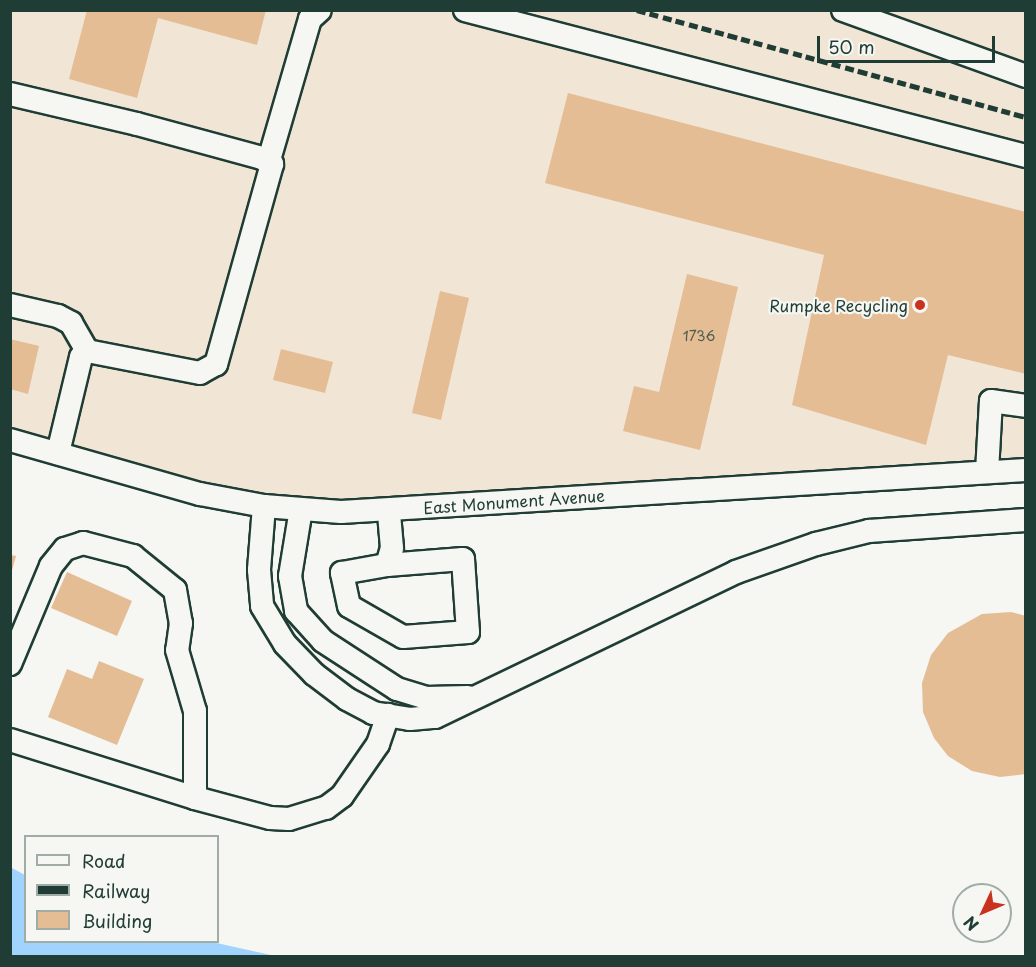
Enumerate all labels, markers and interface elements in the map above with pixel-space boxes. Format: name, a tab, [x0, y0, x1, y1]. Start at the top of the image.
scale bar	[820, 24, 998, 62]
text: 50 m	[828, 33, 875, 60]
place label: Rumpke Recycling	[768, 295, 908, 315]
marker: Rumpke Recycling	[913, 298, 927, 312]
house number: 1736	[683, 328, 715, 344]
street label: East Monument Avenue	[423, 485, 605, 517]
legend	[24, 835, 219, 943]
text: Road	[82, 847, 126, 874]
text: Railway	[82, 877, 150, 904]
north arrow	[952, 883, 1012, 943]
text: Building	[82, 907, 152, 934]
text: N	[957, 911, 984, 937]

